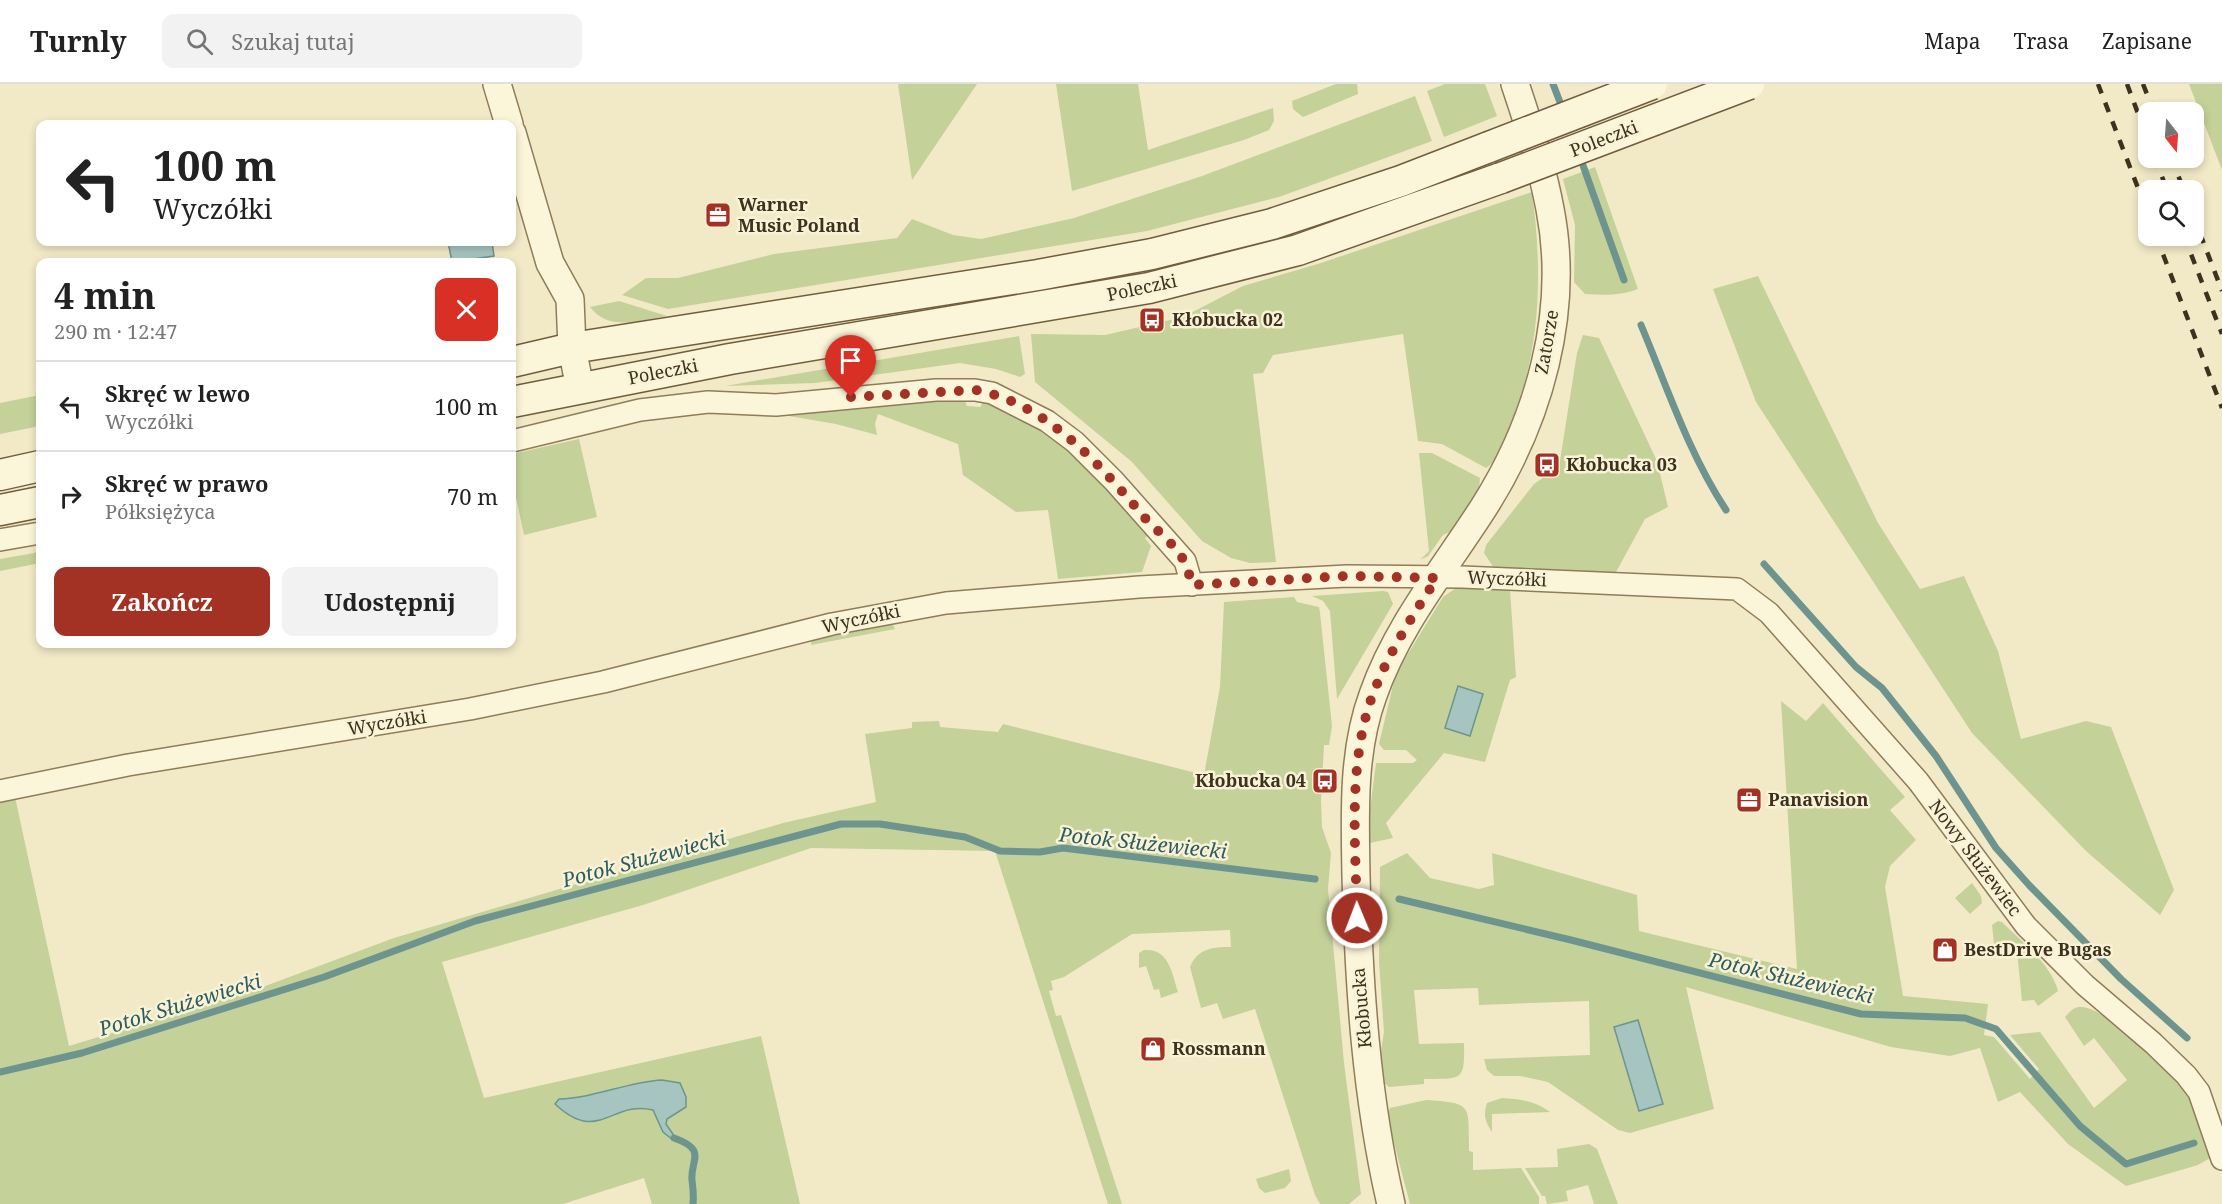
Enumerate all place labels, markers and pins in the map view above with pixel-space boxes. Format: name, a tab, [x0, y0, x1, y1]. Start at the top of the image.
place label: Warner Music Poland	[738, 192, 860, 237]
office icon: Warner Music Poland	[703, 200, 733, 230]
bus stop icon: Kłobucka 02	[1137, 305, 1167, 335]
place label: Kłobucka 02	[1172, 307, 1283, 331]
pin	[825, 335, 876, 397]
bus stop icon: Kłobucka 03	[1532, 450, 1562, 480]
place label: Kłobucka 03	[1566, 452, 1677, 476]
bus stop icon: Kłobucka 04	[1310, 766, 1340, 796]
place label: Kłobucka 04	[1195, 768, 1306, 792]
office icon: Panavision	[1734, 785, 1764, 815]
place label: Panavision	[1768, 787, 1868, 811]
shop icon: BestDrive Bugas	[1930, 935, 1960, 965]
place label: BestDrive Bugas	[1964, 937, 2112, 961]
shop icon: Rossmann	[1138, 1034, 1168, 1064]
place label: Rossmann	[1172, 1036, 1266, 1060]

